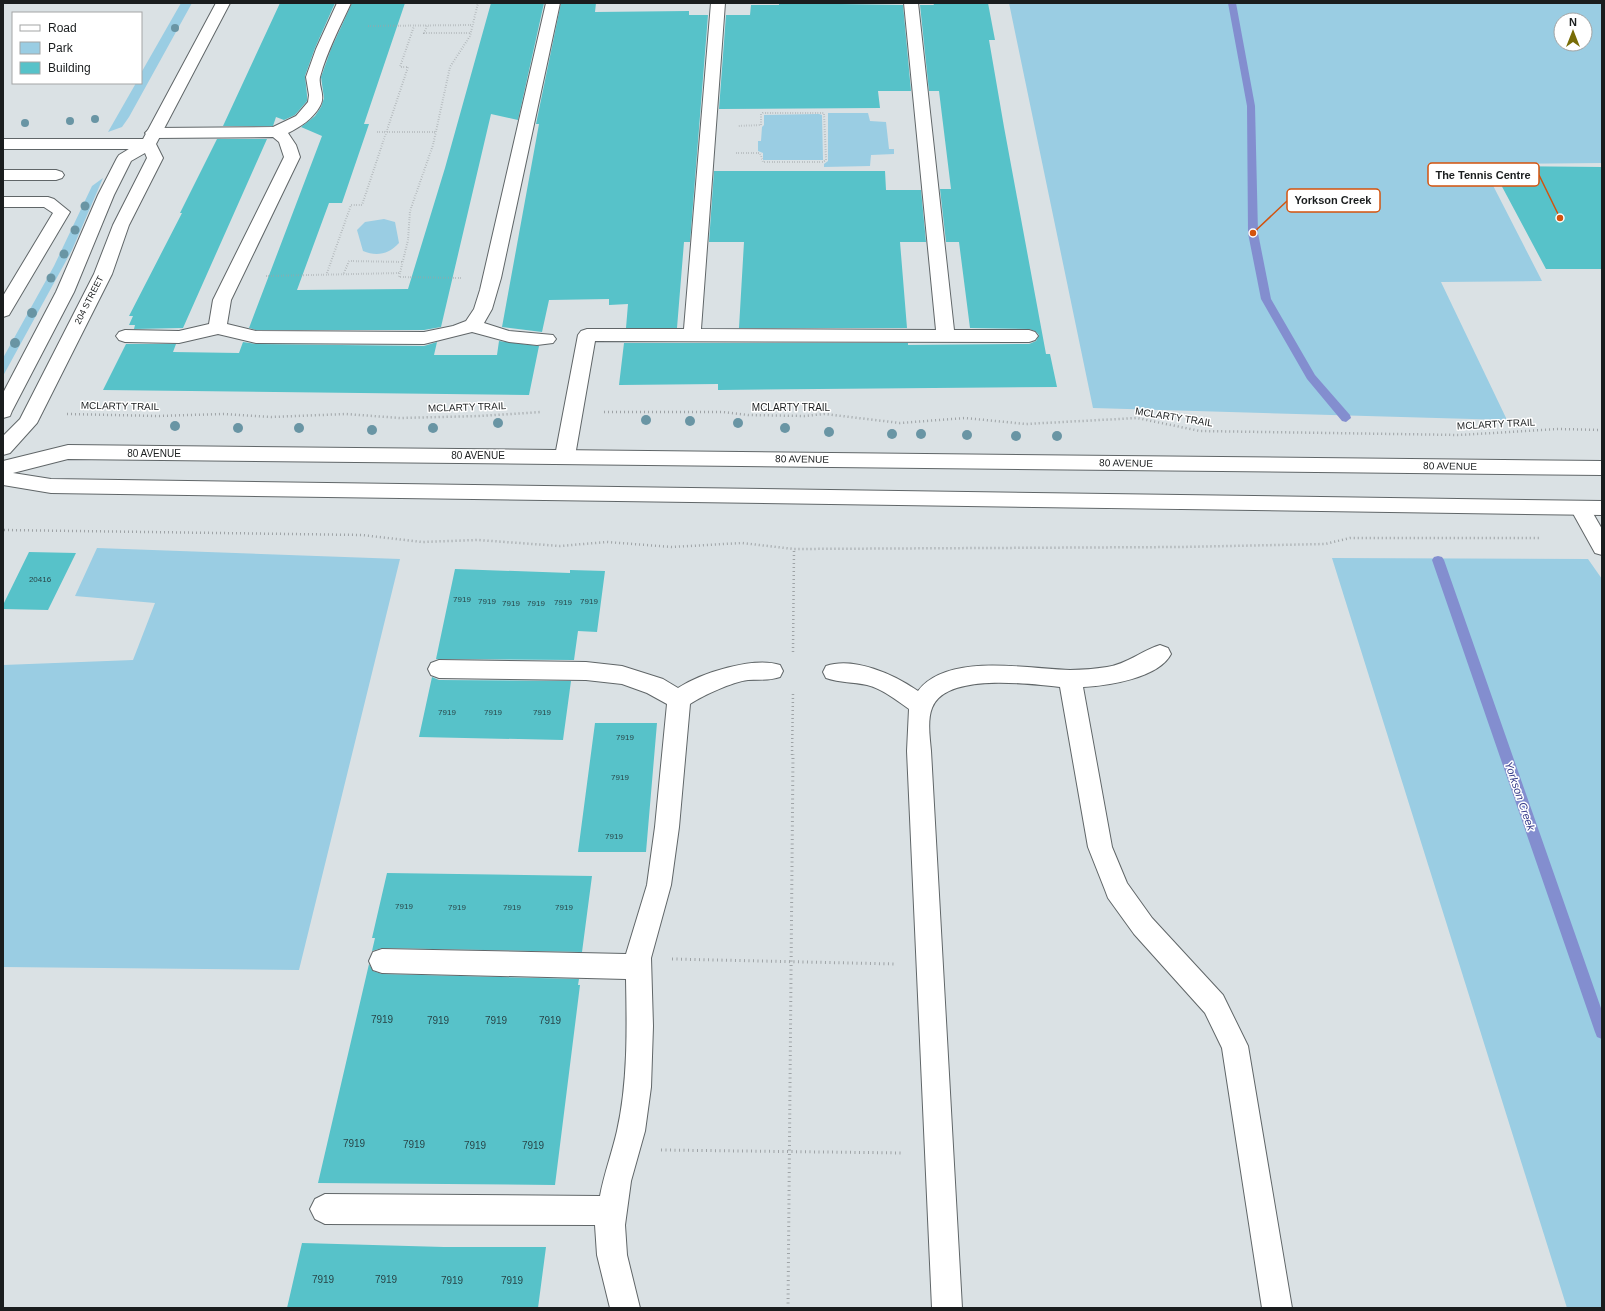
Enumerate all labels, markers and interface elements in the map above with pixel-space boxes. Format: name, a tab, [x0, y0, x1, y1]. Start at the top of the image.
legend	[12, 12, 142, 84]
north arrow	[1553, 12, 1593, 52]
text: N	[1569, 16, 1577, 28]
text: Road	[48, 21, 77, 35]
text: Park	[48, 41, 74, 55]
text: Building	[48, 61, 91, 75]
callout: The Tennis Centre	[1428, 163, 1539, 186]
text: The Tennis Centre	[1435, 169, 1531, 181]
callout: Yorkson Creek	[1287, 189, 1380, 212]
text: Yorkson Creek	[1295, 194, 1372, 206]
street label: 204 STREET	[73, 274, 106, 326]
street label: MCLARTY TRAIL	[81, 400, 160, 412]
street label: MCLARTY TRAIL	[428, 400, 507, 414]
street label: MCLARTY TRAIL	[752, 402, 831, 413]
street label: MCLARTY TRAIL	[1134, 405, 1214, 429]
street label: MCLARTY TRAIL	[1457, 416, 1536, 432]
street label: 80 AVENUE	[127, 448, 181, 459]
street label: 80 AVENUE	[451, 450, 505, 461]
street label: 80 AVENUE	[775, 453, 829, 465]
street label: 80 AVENUE	[1099, 457, 1153, 469]
street label: 80 AVENUE	[1423, 460, 1477, 472]
house number: 20416	[29, 575, 52, 584]
house number: 7919	[453, 595, 471, 604]
house number: 7919	[478, 597, 496, 606]
house number: 7919	[580, 597, 598, 606]
house number: 7919	[554, 598, 572, 607]
house number: 7919	[502, 599, 520, 608]
house number: 7919	[527, 599, 545, 608]
house number: 7919	[438, 708, 456, 717]
house number: 7919	[484, 708, 502, 717]
house number: 7919	[533, 708, 551, 717]
house number: 7919	[616, 733, 634, 742]
water label: Yorkson Creek	[1503, 760, 1538, 833]
house number: 7919	[611, 773, 629, 782]
house number: 7919	[605, 832, 623, 841]
house number: 7919	[395, 902, 413, 911]
house number: 7919	[448, 903, 466, 912]
house number: 7919	[503, 903, 521, 912]
house number: 7919	[555, 903, 573, 912]
house number: 7919	[371, 1014, 394, 1025]
house number: 7919	[427, 1015, 450, 1026]
house number: 7919	[485, 1015, 508, 1026]
house number: 7919	[539, 1015, 562, 1026]
house number: 7919	[343, 1138, 366, 1149]
house number: 7919	[403, 1139, 426, 1150]
house number: 7919	[464, 1140, 487, 1151]
house number: 7919	[522, 1140, 545, 1151]
house number: 7919	[312, 1274, 335, 1285]
house number: 7919	[375, 1274, 398, 1285]
house number: 7919	[441, 1275, 464, 1286]
house number: 7919	[501, 1275, 524, 1286]

